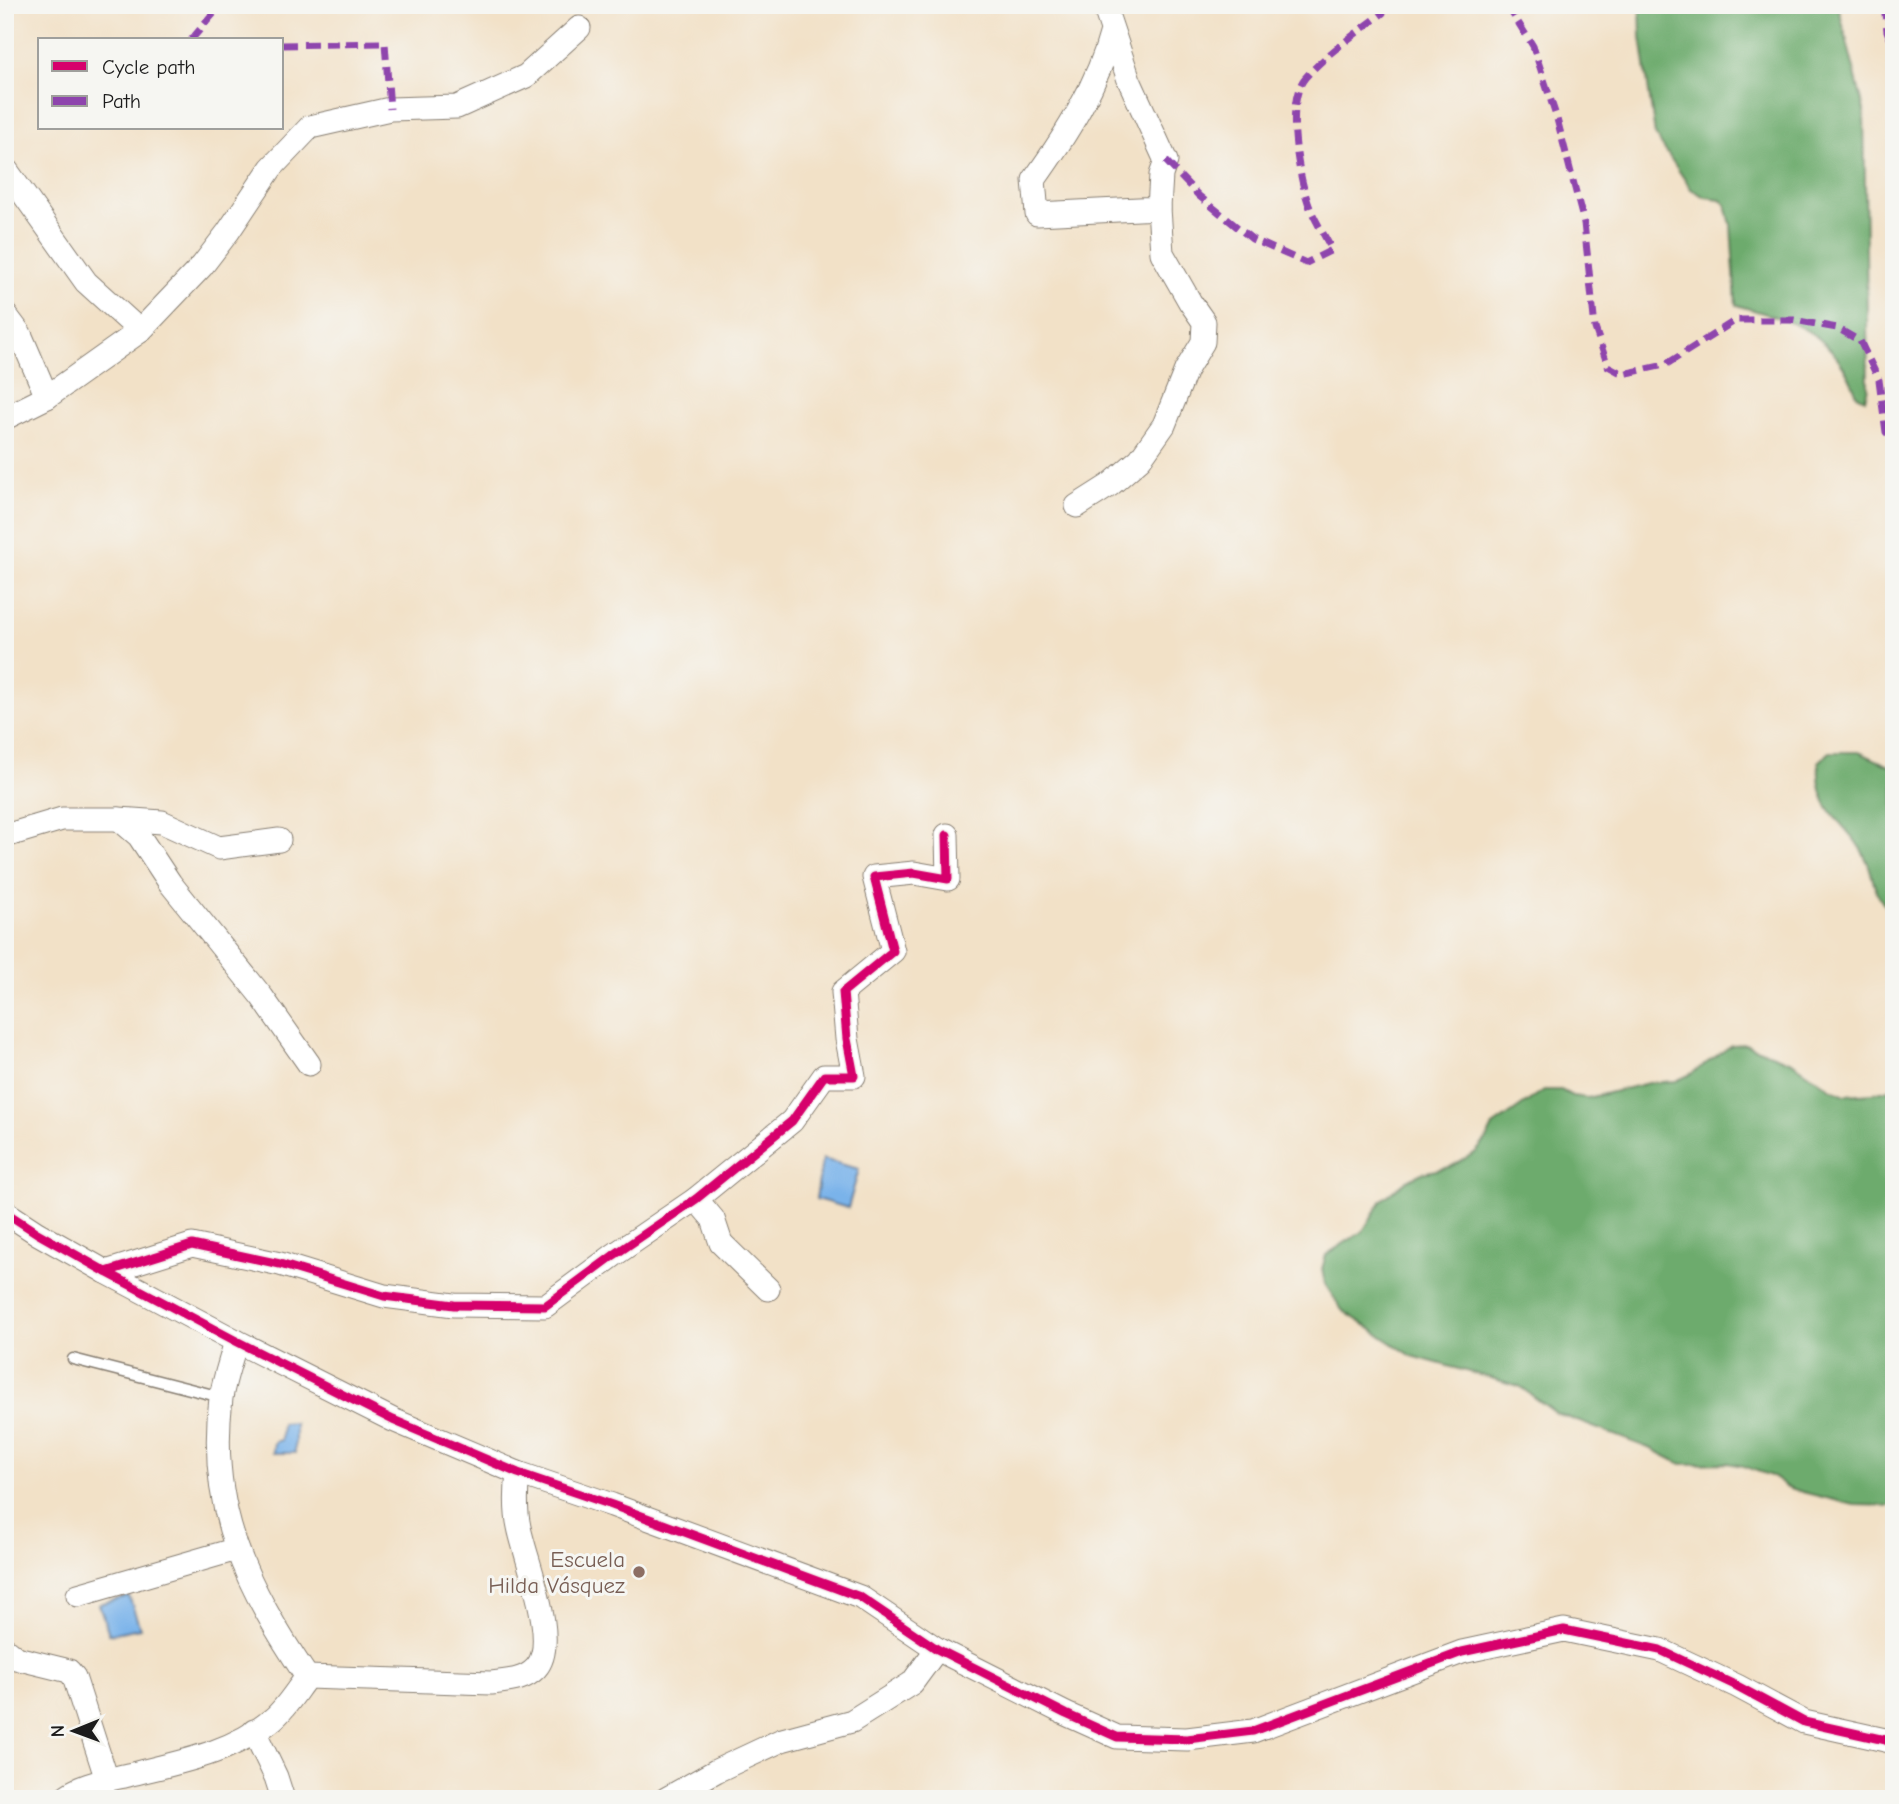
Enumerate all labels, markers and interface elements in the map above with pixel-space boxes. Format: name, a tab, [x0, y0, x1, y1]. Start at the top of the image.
legend	[38, 38, 284, 130]
text: Cycle path	[102, 55, 195, 79]
text: Path	[102, 89, 141, 113]
place label: Escuela Hilda Vásquez	[488, 1546, 625, 1599]
marker: Escuela Hilda Vásquez	[631, 1564, 647, 1580]
north arrow	[38, 1696, 108, 1766]
text: N	[47, 1725, 69, 1738]

